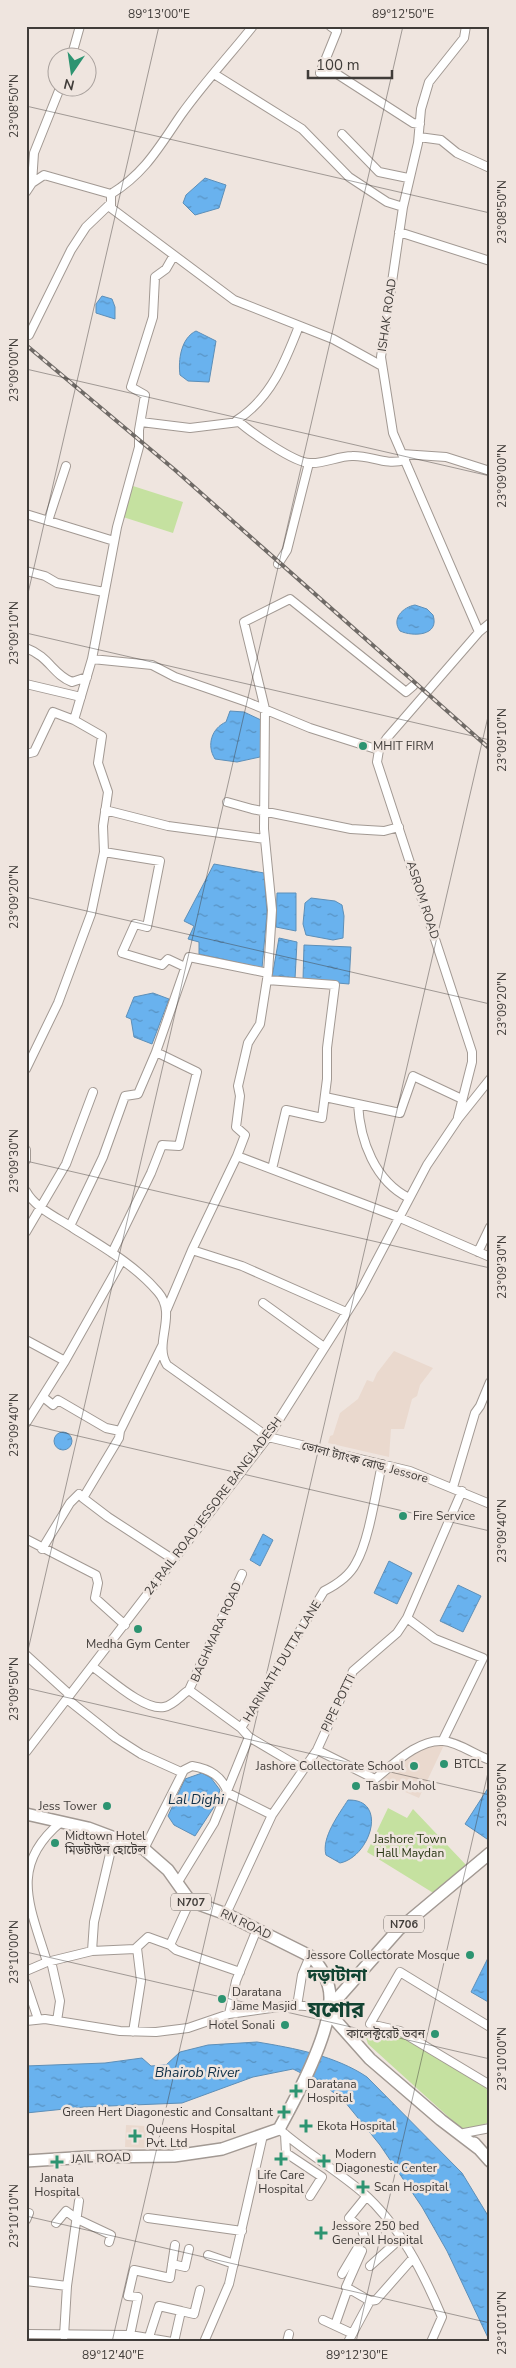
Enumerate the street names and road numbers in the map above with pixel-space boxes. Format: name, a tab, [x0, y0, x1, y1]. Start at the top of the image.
street label: ISHAK ROAD	[374, 277, 400, 353]
street label: ASROM ROAD	[403, 859, 443, 941]
street label: 24 RAIL ROAD JESSORE BANGLADESH	[141, 1414, 285, 1598]
street label: ভোলা ট্যাংক রোড, Jessore	[300, 1437, 430, 1487]
street label: BAGHMARA ROAD	[187, 1579, 245, 1685]
street label: HARINATH DUTTA LANE	[239, 1597, 325, 1725]
street label: PIPE POTTI	[317, 1672, 359, 1734]
road number: N707	[171, 1894, 211, 1910]
street label: RN ROAD	[218, 1905, 274, 1943]
road number: N706	[384, 1916, 424, 1932]
street label: JAIL ROAD	[70, 2149, 131, 2167]

